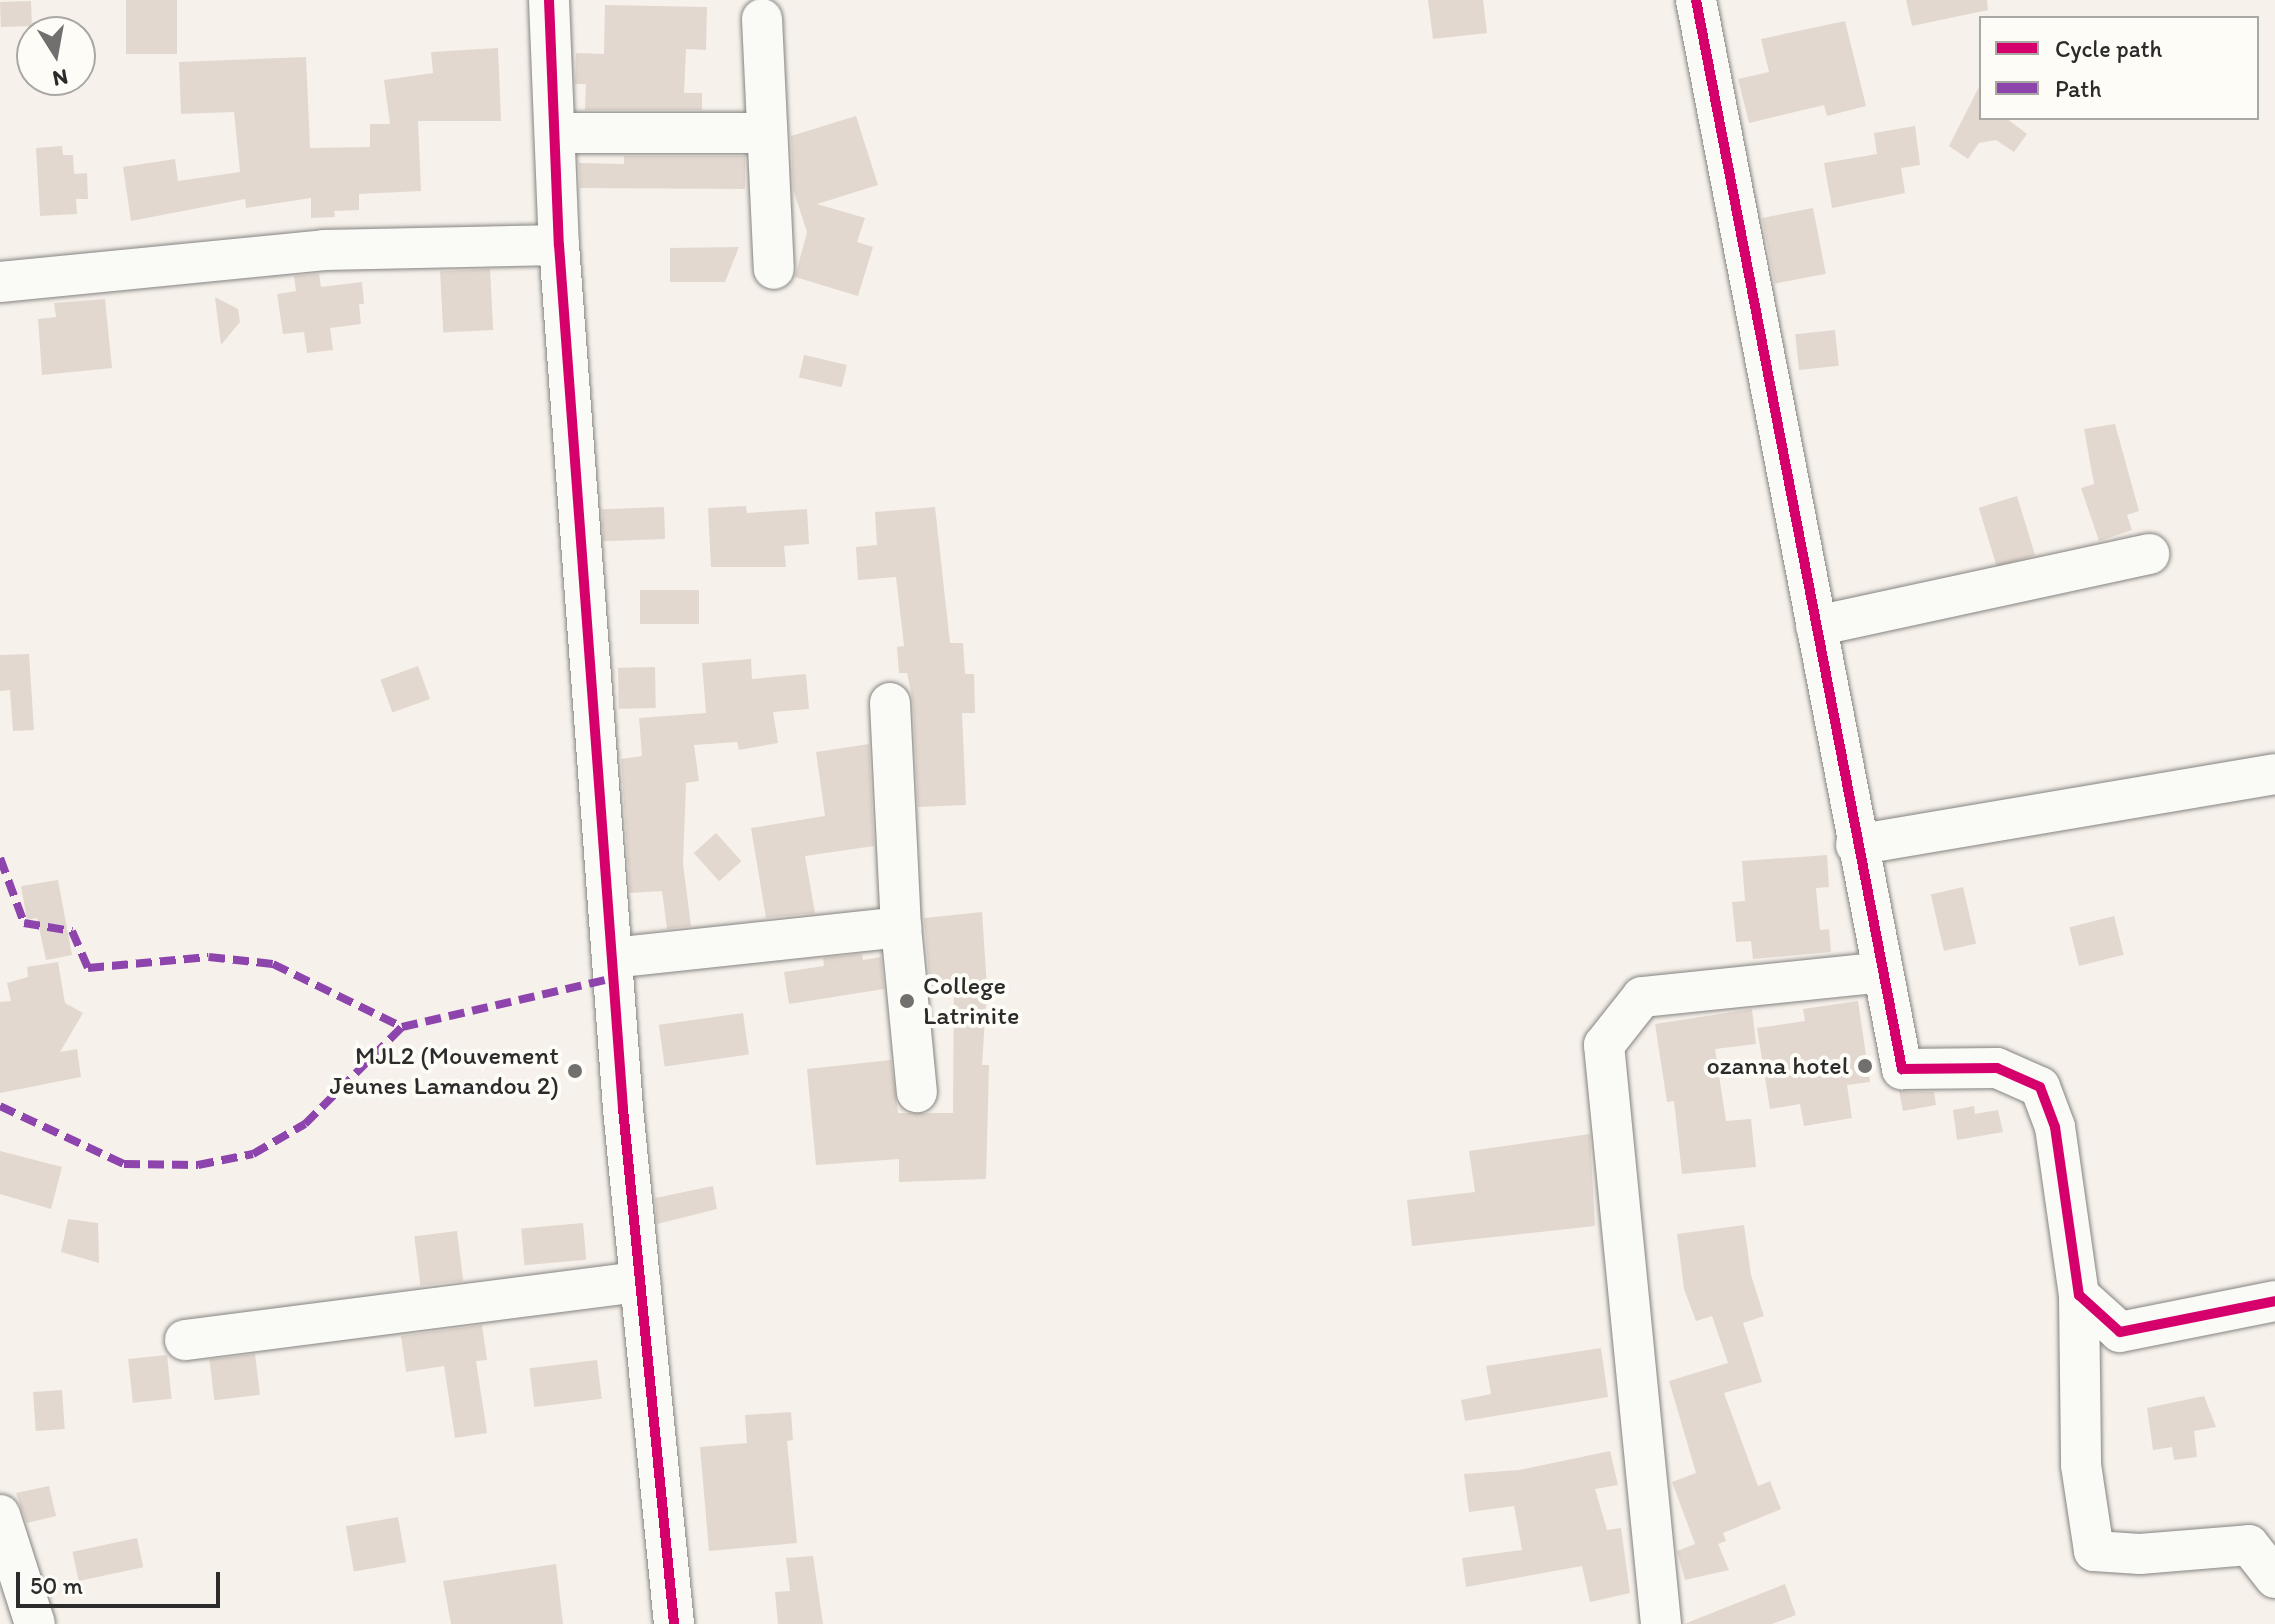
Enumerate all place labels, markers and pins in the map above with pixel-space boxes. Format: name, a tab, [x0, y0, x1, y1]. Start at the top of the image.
place label: College Latrinite	[923, 970, 1019, 1032]
marker: College Latrinite	[898, 992, 916, 1010]
place label: MJL2 (Mouvement Jeunes Lamandou 2)	[330, 1040, 559, 1102]
place label: ozanna hotel	[1706, 1050, 1849, 1082]
marker: ozanna hotel	[1856, 1057, 1874, 1075]
marker: MJL2 (Mouvement Jeunes Lamandou 2)	[566, 1062, 584, 1080]

